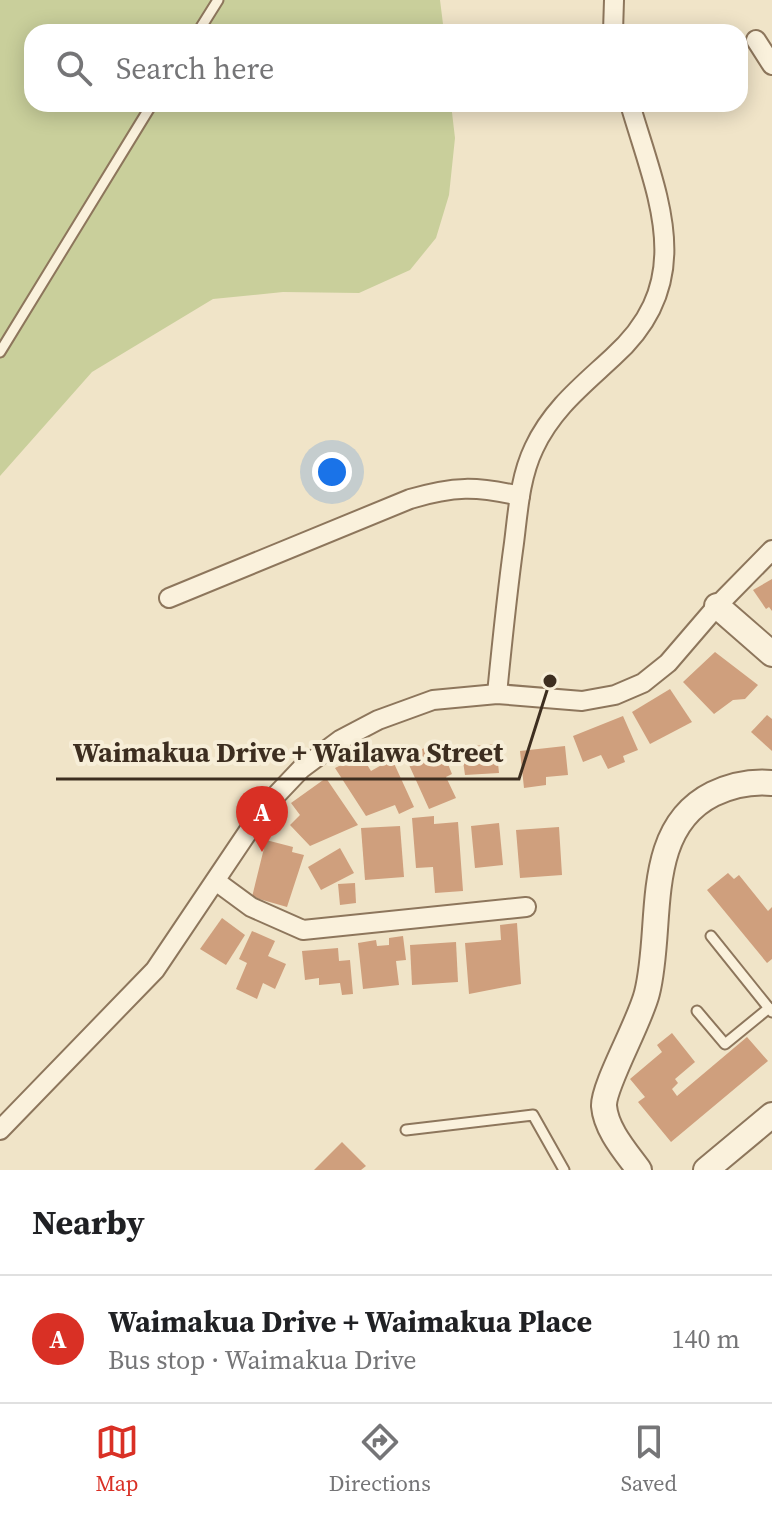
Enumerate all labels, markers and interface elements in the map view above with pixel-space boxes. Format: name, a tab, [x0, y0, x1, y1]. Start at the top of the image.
search box	[24, 24, 748, 112]
icon: search	[52, 46, 96, 90]
text: Search here	[116, 48, 274, 89]
your location	[312, 452, 352, 492]
callout: Waimakua Drive + Wailawa Street	[56, 727, 519, 779]
text: Waimakua Drive + Wailawa Street	[73, 733, 504, 771]
pin: A	[236, 786, 288, 852]
text: Nearby	[32, 1199, 145, 1245]
text: Waimakua Drive + Waimakua Place	[108, 1301, 592, 1342]
text: A	[49, 1321, 67, 1357]
text: 140 m	[672, 1321, 740, 1357]
text: Bus stop · Waimakua Drive	[108, 1342, 417, 1378]
tab: Map	[95, 1420, 139, 1498]
tab: Directions	[329, 1420, 431, 1498]
tab: Saved	[621, 1420, 677, 1498]

